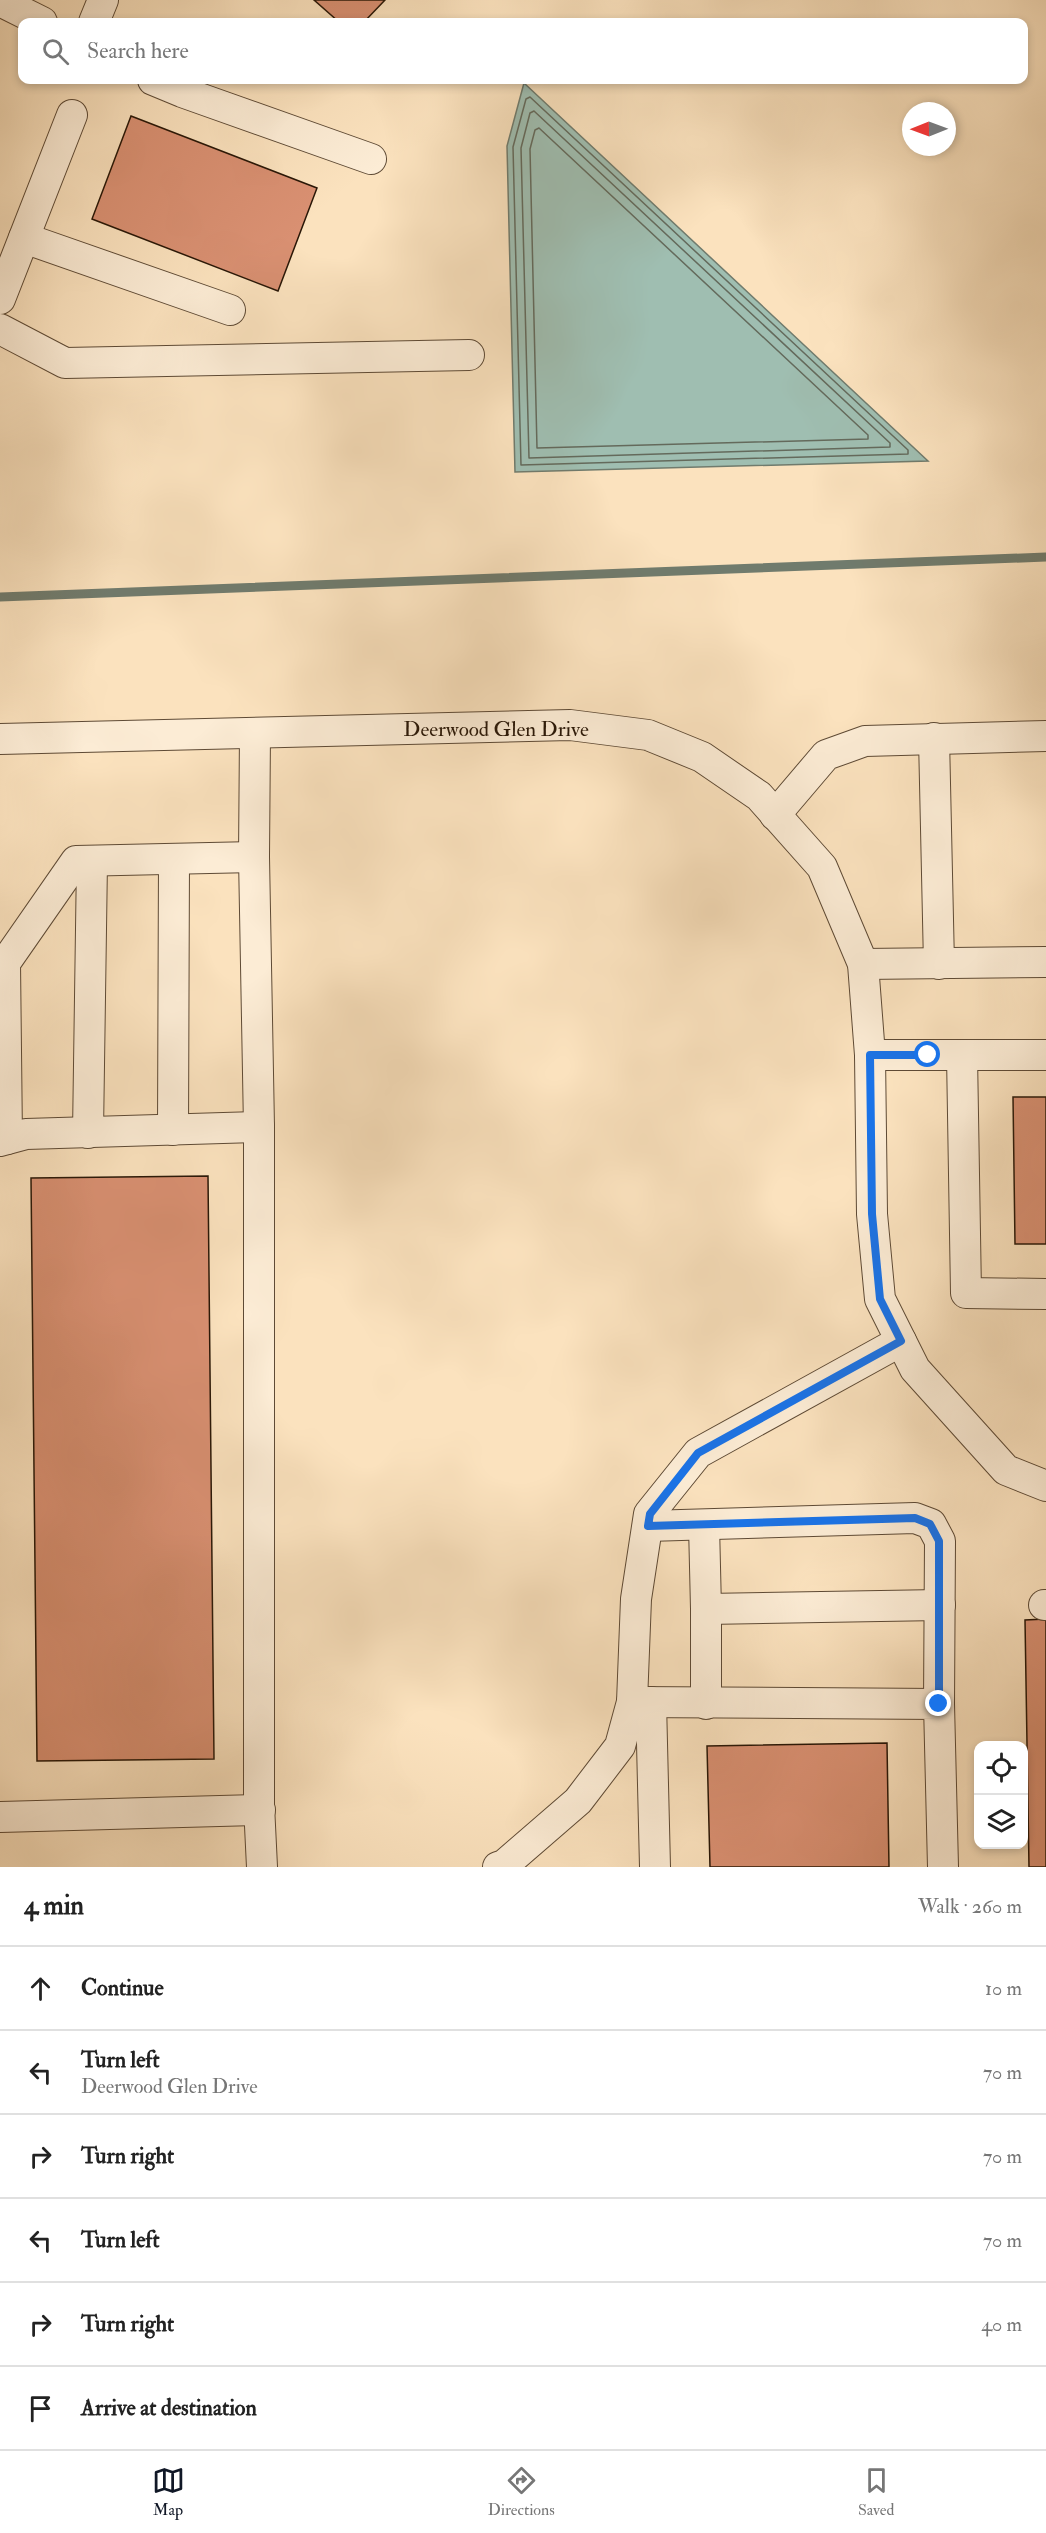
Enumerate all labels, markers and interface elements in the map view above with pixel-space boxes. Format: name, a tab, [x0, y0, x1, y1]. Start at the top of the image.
search box	[18, 18, 1028, 84]
icon: search	[39, 35, 72, 68]
text: Search here	[87, 37, 189, 65]
north arrow	[902, 102, 956, 156]
street label: Deerwood Glen Drive	[403, 716, 589, 743]
route start	[914, 1041, 940, 1067]
route end	[925, 1690, 951, 1716]
map controls	[974, 1741, 1028, 1849]
button: locate	[974, 1741, 1028, 1795]
button: layers	[974, 1795, 1028, 1849]
text: 4 min	[24, 1890, 84, 1922]
text: Walk · 260 m	[918, 1894, 1022, 1919]
icon: ahead	[24, 1972, 57, 2005]
text: Continue	[81, 1974, 164, 2002]
text: 10 m	[985, 1976, 1022, 2001]
text: Turn left	[81, 2046, 160, 2074]
icon: left	[24, 2056, 57, 2089]
text: 70 m	[983, 2060, 1022, 2085]
text: Deerwood Glen Drive	[81, 2074, 258, 2099]
icon: right	[24, 2140, 57, 2173]
text: Turn right	[81, 2142, 174, 2170]
text: 70 m	[983, 2144, 1022, 2169]
icon: left	[24, 2224, 57, 2257]
text: Turn left	[81, 2226, 160, 2254]
text: 70 m	[983, 2228, 1022, 2253]
icon: right	[24, 2308, 57, 2341]
text: Turn right	[81, 2310, 174, 2338]
text: 40 m	[981, 2312, 1022, 2337]
icon: arrive	[24, 2392, 57, 2425]
text: Arrive at destination	[81, 2394, 257, 2422]
tab: Map	[152, 2464, 185, 2520]
tab: Directions	[488, 2464, 555, 2520]
tab: Saved	[858, 2464, 894, 2520]

